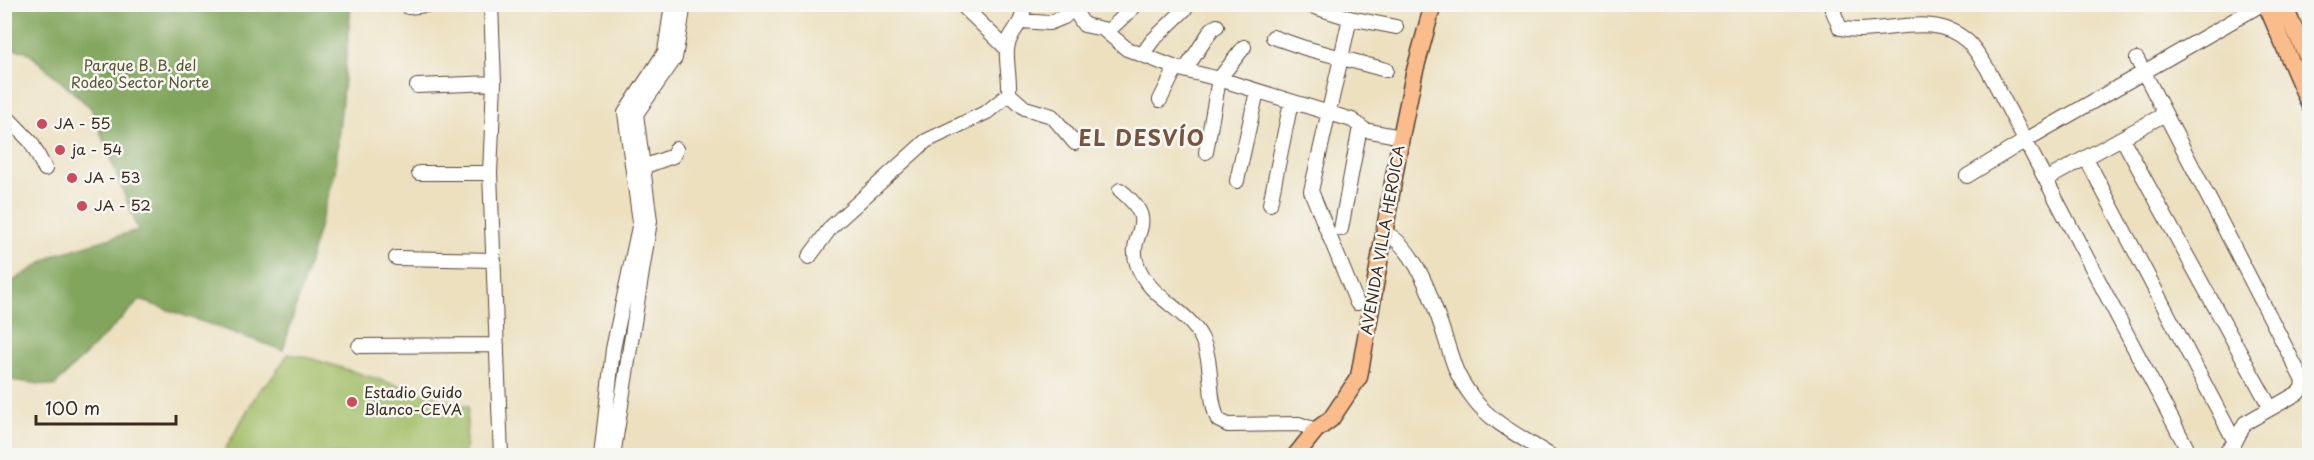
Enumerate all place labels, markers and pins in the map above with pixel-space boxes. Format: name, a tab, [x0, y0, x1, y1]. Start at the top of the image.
place label: JA - 55	[54, 111, 111, 134]
marker: JA - 55	[35, 117, 49, 131]
place label: ja - 54	[70, 137, 122, 160]
marker: ja - 54	[53, 143, 67, 157]
place label: JA - 53	[84, 165, 140, 188]
marker: JA - 53	[65, 171, 79, 185]
place label: JA - 52	[94, 193, 151, 216]
marker: JA - 52	[75, 199, 89, 213]
place label: Estadio Guido Blanco-CEVA	[364, 380, 462, 420]
marker: Estadio Guido Blanco-CEVA	[345, 395, 359, 409]

